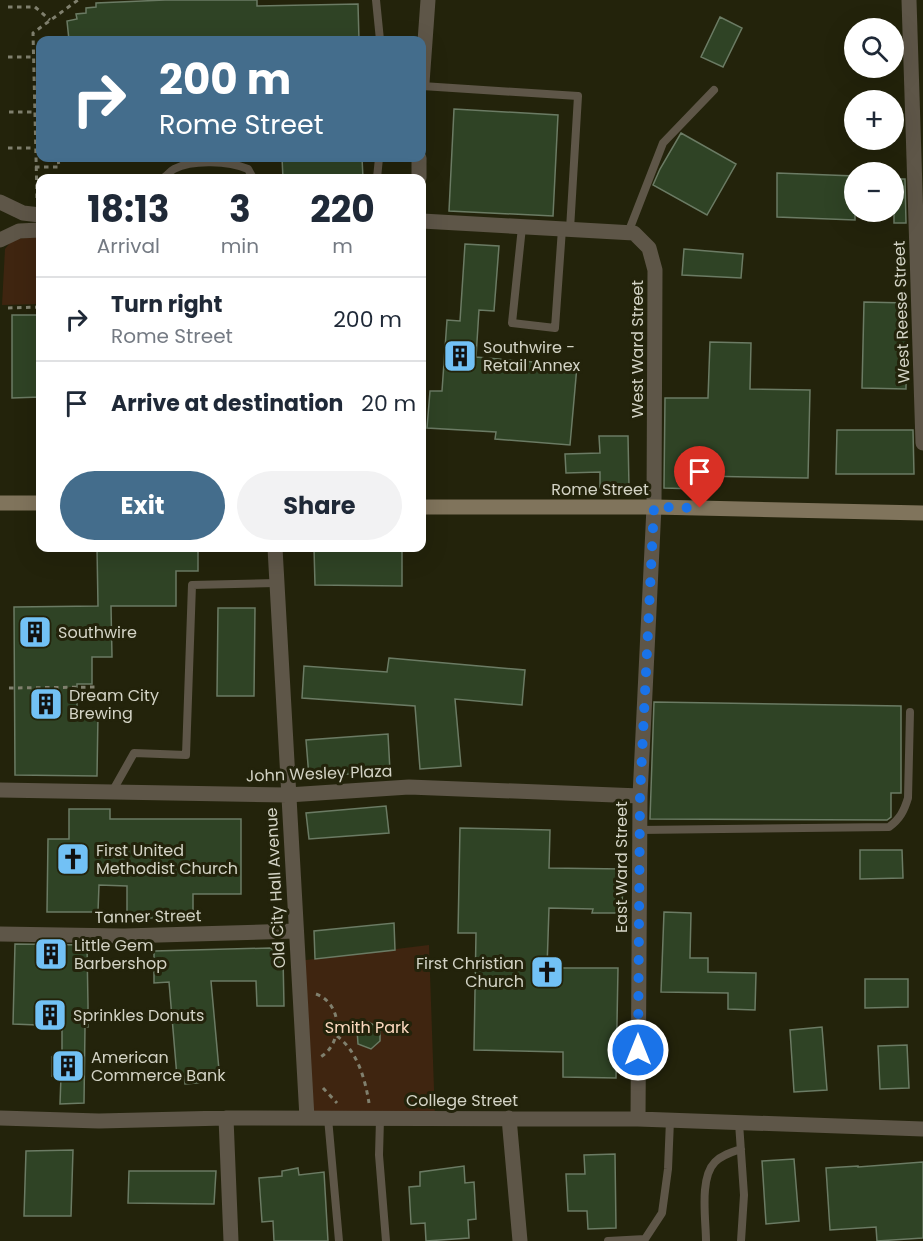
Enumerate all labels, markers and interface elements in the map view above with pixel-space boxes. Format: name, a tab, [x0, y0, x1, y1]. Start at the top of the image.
map controls	[844, 18, 904, 222]
button: search	[844, 18, 904, 78]
text: 200 m	[159, 50, 291, 109]
icon: right	[60, 60, 138, 138]
button: +	[844, 90, 904, 150]
text: Rome Street	[159, 106, 324, 143]
button: −	[844, 162, 904, 222]
text: 18:13	[87, 184, 170, 235]
text: 3	[229, 184, 251, 235]
text: 220	[310, 184, 375, 235]
text: Arrival	[97, 232, 160, 260]
text: min	[221, 232, 259, 260]
text: m	[332, 232, 353, 260]
street label: West Reese Street	[888, 240, 915, 384]
street label: West Ward Street	[626, 280, 649, 418]
text: Turn right	[111, 289, 222, 320]
icon: right	[60, 303, 93, 336]
text: 200 m	[333, 304, 402, 335]
text: Rome Street	[111, 322, 233, 350]
place label: Southwire - Retail Annex	[483, 336, 581, 377]
building icon: Southwire - Retail Annex	[442, 338, 478, 374]
icon: arrive	[60, 387, 93, 420]
text: Arrive at destination	[111, 388, 343, 419]
text: 20 m	[361, 388, 416, 419]
pin	[674, 446, 725, 508]
icon: arrive	[683, 455, 716, 488]
button: Exit	[60, 471, 225, 540]
button: Share	[237, 471, 402, 540]
street label: Rome Street	[551, 478, 649, 501]
building icon: Southwire	[17, 614, 53, 650]
place label: Southwire	[58, 621, 137, 644]
place label: Dream City Brewing	[69, 684, 159, 725]
building icon: Dream City Brewing	[28, 686, 64, 722]
street label: John Wesley Plaza	[245, 759, 393, 788]
street label: East Ward Street	[610, 801, 633, 933]
street label: Old City Hall Avenue	[260, 807, 291, 969]
place label: First United Methodist Church	[96, 839, 238, 880]
church icon: First United Methodist Church	[55, 841, 91, 877]
street label: Tanner Street	[94, 904, 202, 929]
place label: Little Gem Barbershop	[74, 934, 167, 975]
building icon: Little Gem Barbershop	[33, 936, 69, 972]
place label: First Christian Church	[416, 952, 524, 993]
church icon: First Christian Church	[529, 954, 565, 990]
building icon: Sprinkles Donuts	[32, 997, 68, 1033]
place label: Sprinkles Donuts	[73, 1004, 204, 1027]
park label: Smith Park	[325, 1016, 410, 1039]
position arrow	[606, 1018, 670, 1082]
place label: American Commerce Bank	[91, 1046, 226, 1087]
building icon: American Commerce Bank	[50, 1048, 86, 1084]
street label: College Street	[406, 1089, 518, 1112]

